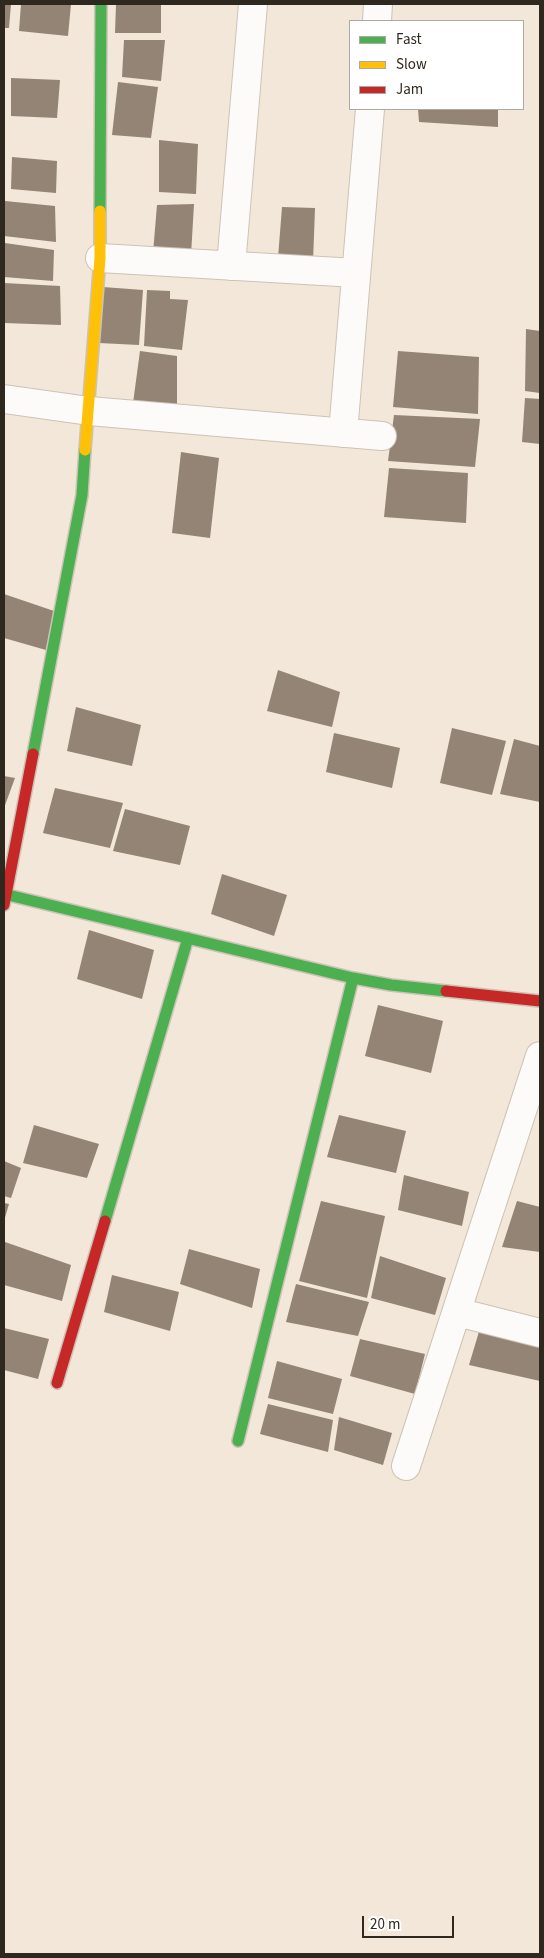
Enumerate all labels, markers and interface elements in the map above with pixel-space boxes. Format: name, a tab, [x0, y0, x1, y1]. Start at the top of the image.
legend	[349, 20, 524, 110]
text: Fast	[396, 29, 422, 50]
text: Slow	[396, 54, 427, 75]
text: Jam	[396, 79, 423, 100]
scale bar	[364, 1906, 456, 1938]
text: 20 m	[370, 1914, 400, 1935]

